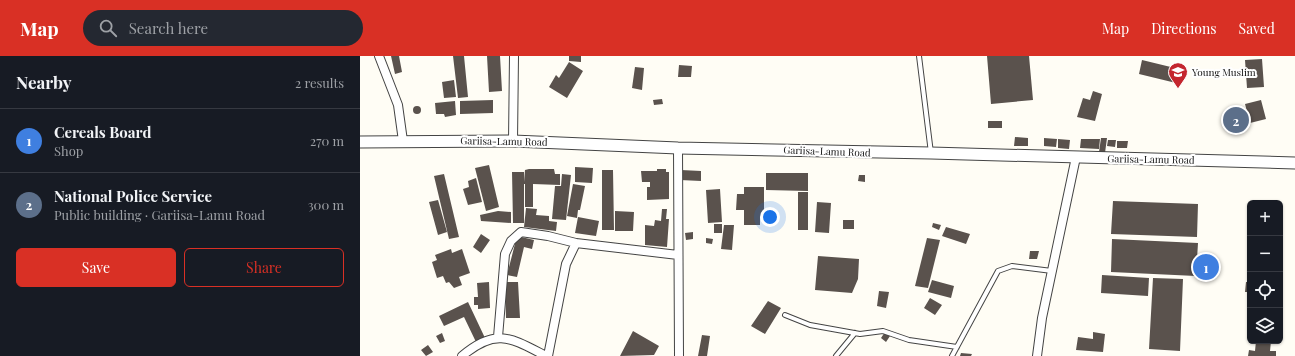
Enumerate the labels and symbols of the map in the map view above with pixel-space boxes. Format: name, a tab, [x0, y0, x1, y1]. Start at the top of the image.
school or university icon: Young Muslim	[1167, 61, 1189, 89]
place label: Young Muslim	[1191, 65, 1256, 79]
pin: 2	[1223, 105, 1249, 135]
street label: Gariisa-Lamu Road	[460, 133, 548, 149]
street label: Gariisa-Lamu Road	[783, 142, 871, 160]
street label: Gariisa-Lamu Road	[1107, 151, 1195, 167]
your location	[760, 207, 780, 227]
pin: 1	[1193, 252, 1219, 282]

